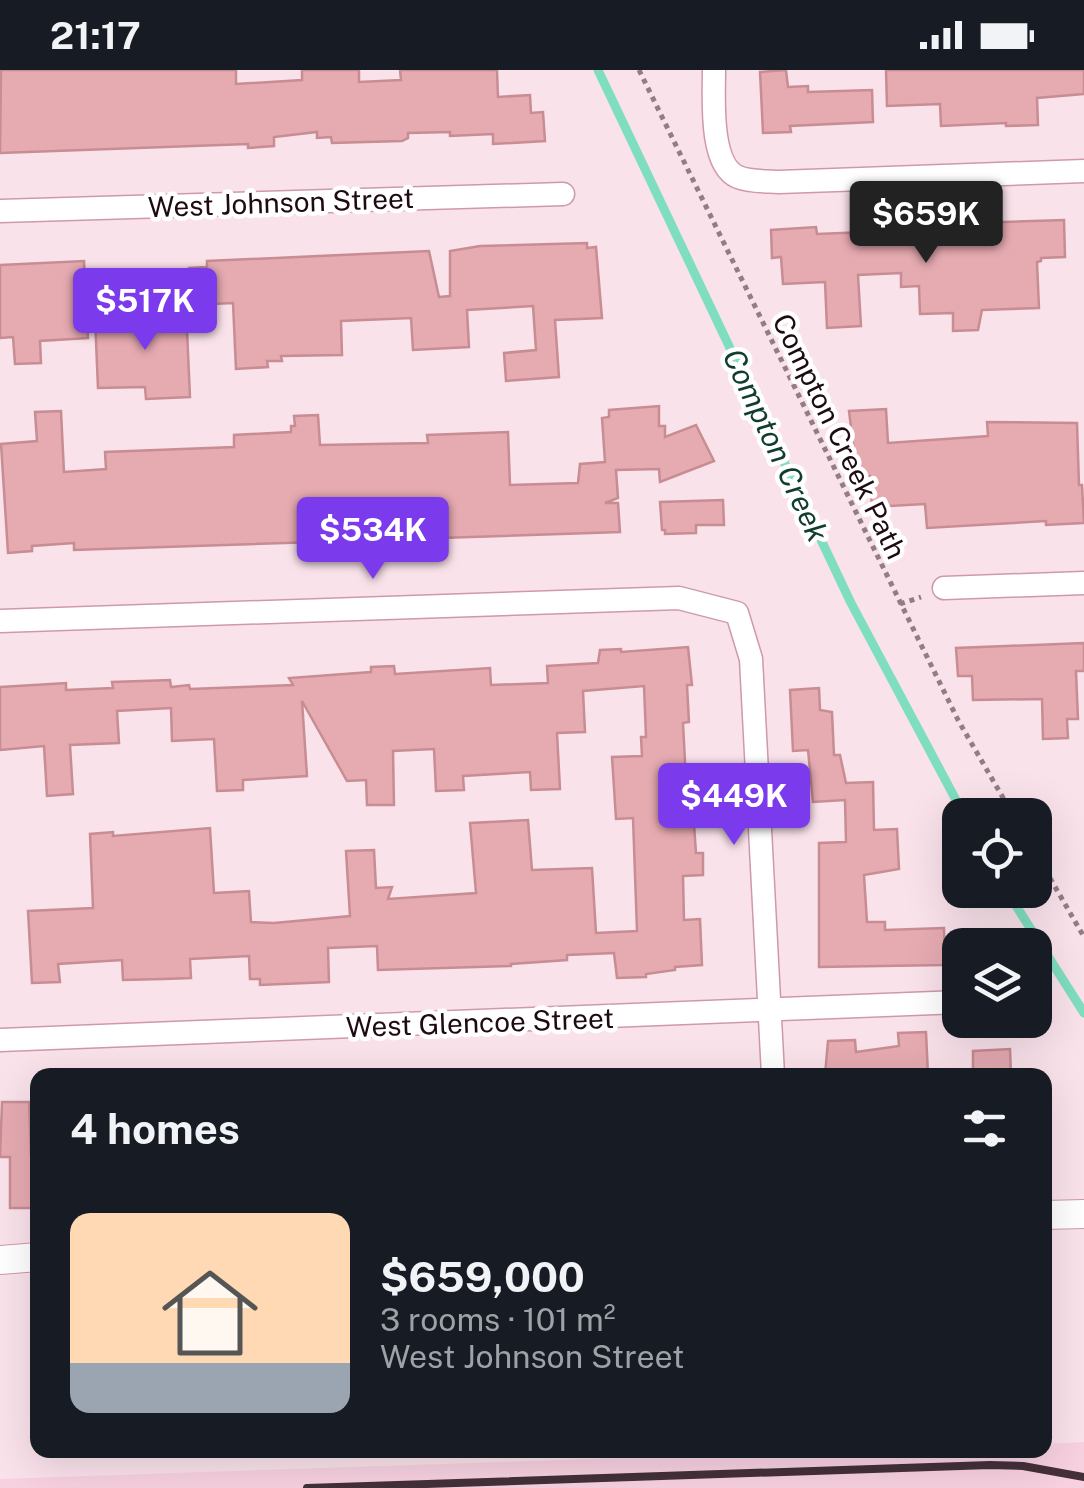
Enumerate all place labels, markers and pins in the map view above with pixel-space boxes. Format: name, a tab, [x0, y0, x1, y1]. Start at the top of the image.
pin: $659K	[856, 181, 996, 266]
pin: $517K	[75, 268, 215, 353]
pin: $534K	[303, 497, 443, 582]
pin: $449K	[664, 763, 804, 848]

